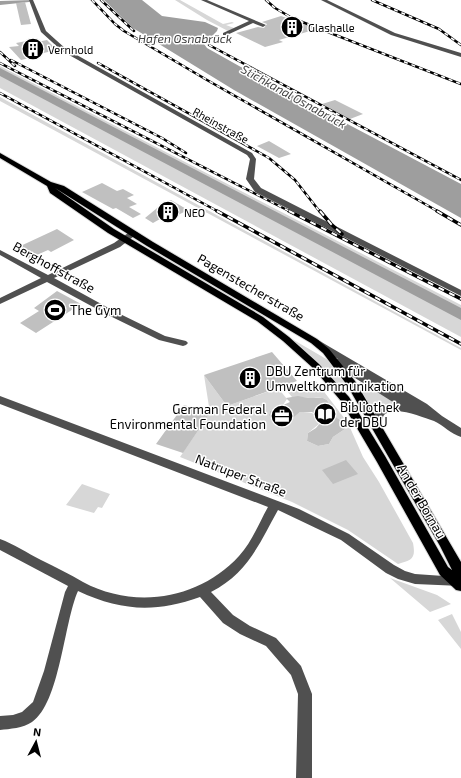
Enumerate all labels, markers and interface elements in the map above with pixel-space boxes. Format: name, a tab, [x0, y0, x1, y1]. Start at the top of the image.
building icon: Glashalle	[279, 14, 305, 40]
place label: Glashalle	[308, 21, 355, 34]
water label: Hafen Osnabrück	[138, 31, 232, 45]
building icon: Vernhold	[20, 36, 46, 62]
place label: Vernhold	[48, 43, 93, 56]
water label: Stichkanal Osnabrück	[239, 61, 349, 131]
street label: Rheinstraße	[191, 104, 251, 146]
building icon: NEO	[155, 199, 181, 225]
place label: NEO	[184, 206, 205, 219]
street label: Berghoffstraße	[10, 238, 98, 296]
street label: Pagenstecherstraße	[195, 250, 307, 324]
sports icon: The Gym	[42, 297, 68, 323]
place label: The Gym	[70, 302, 121, 318]
place label: DBU Zentrum für Umweltkommunikation	[266, 363, 404, 394]
building icon: DBU Zentrum für Umweltkommunikation	[237, 365, 263, 391]
place label: Bibliothek der DBU	[340, 399, 400, 430]
place label: German Federal Environmental Foundation	[110, 401, 266, 432]
library icon: Bibliothek der DBU	[312, 401, 338, 427]
office icon: German Federal Environmental Foundation	[269, 403, 295, 429]
street label: Natruper Straße	[193, 450, 289, 500]
street label: An der Bornau	[394, 461, 450, 541]
north arrow	[16, 722, 56, 762]
text: N	[33, 725, 42, 739]

